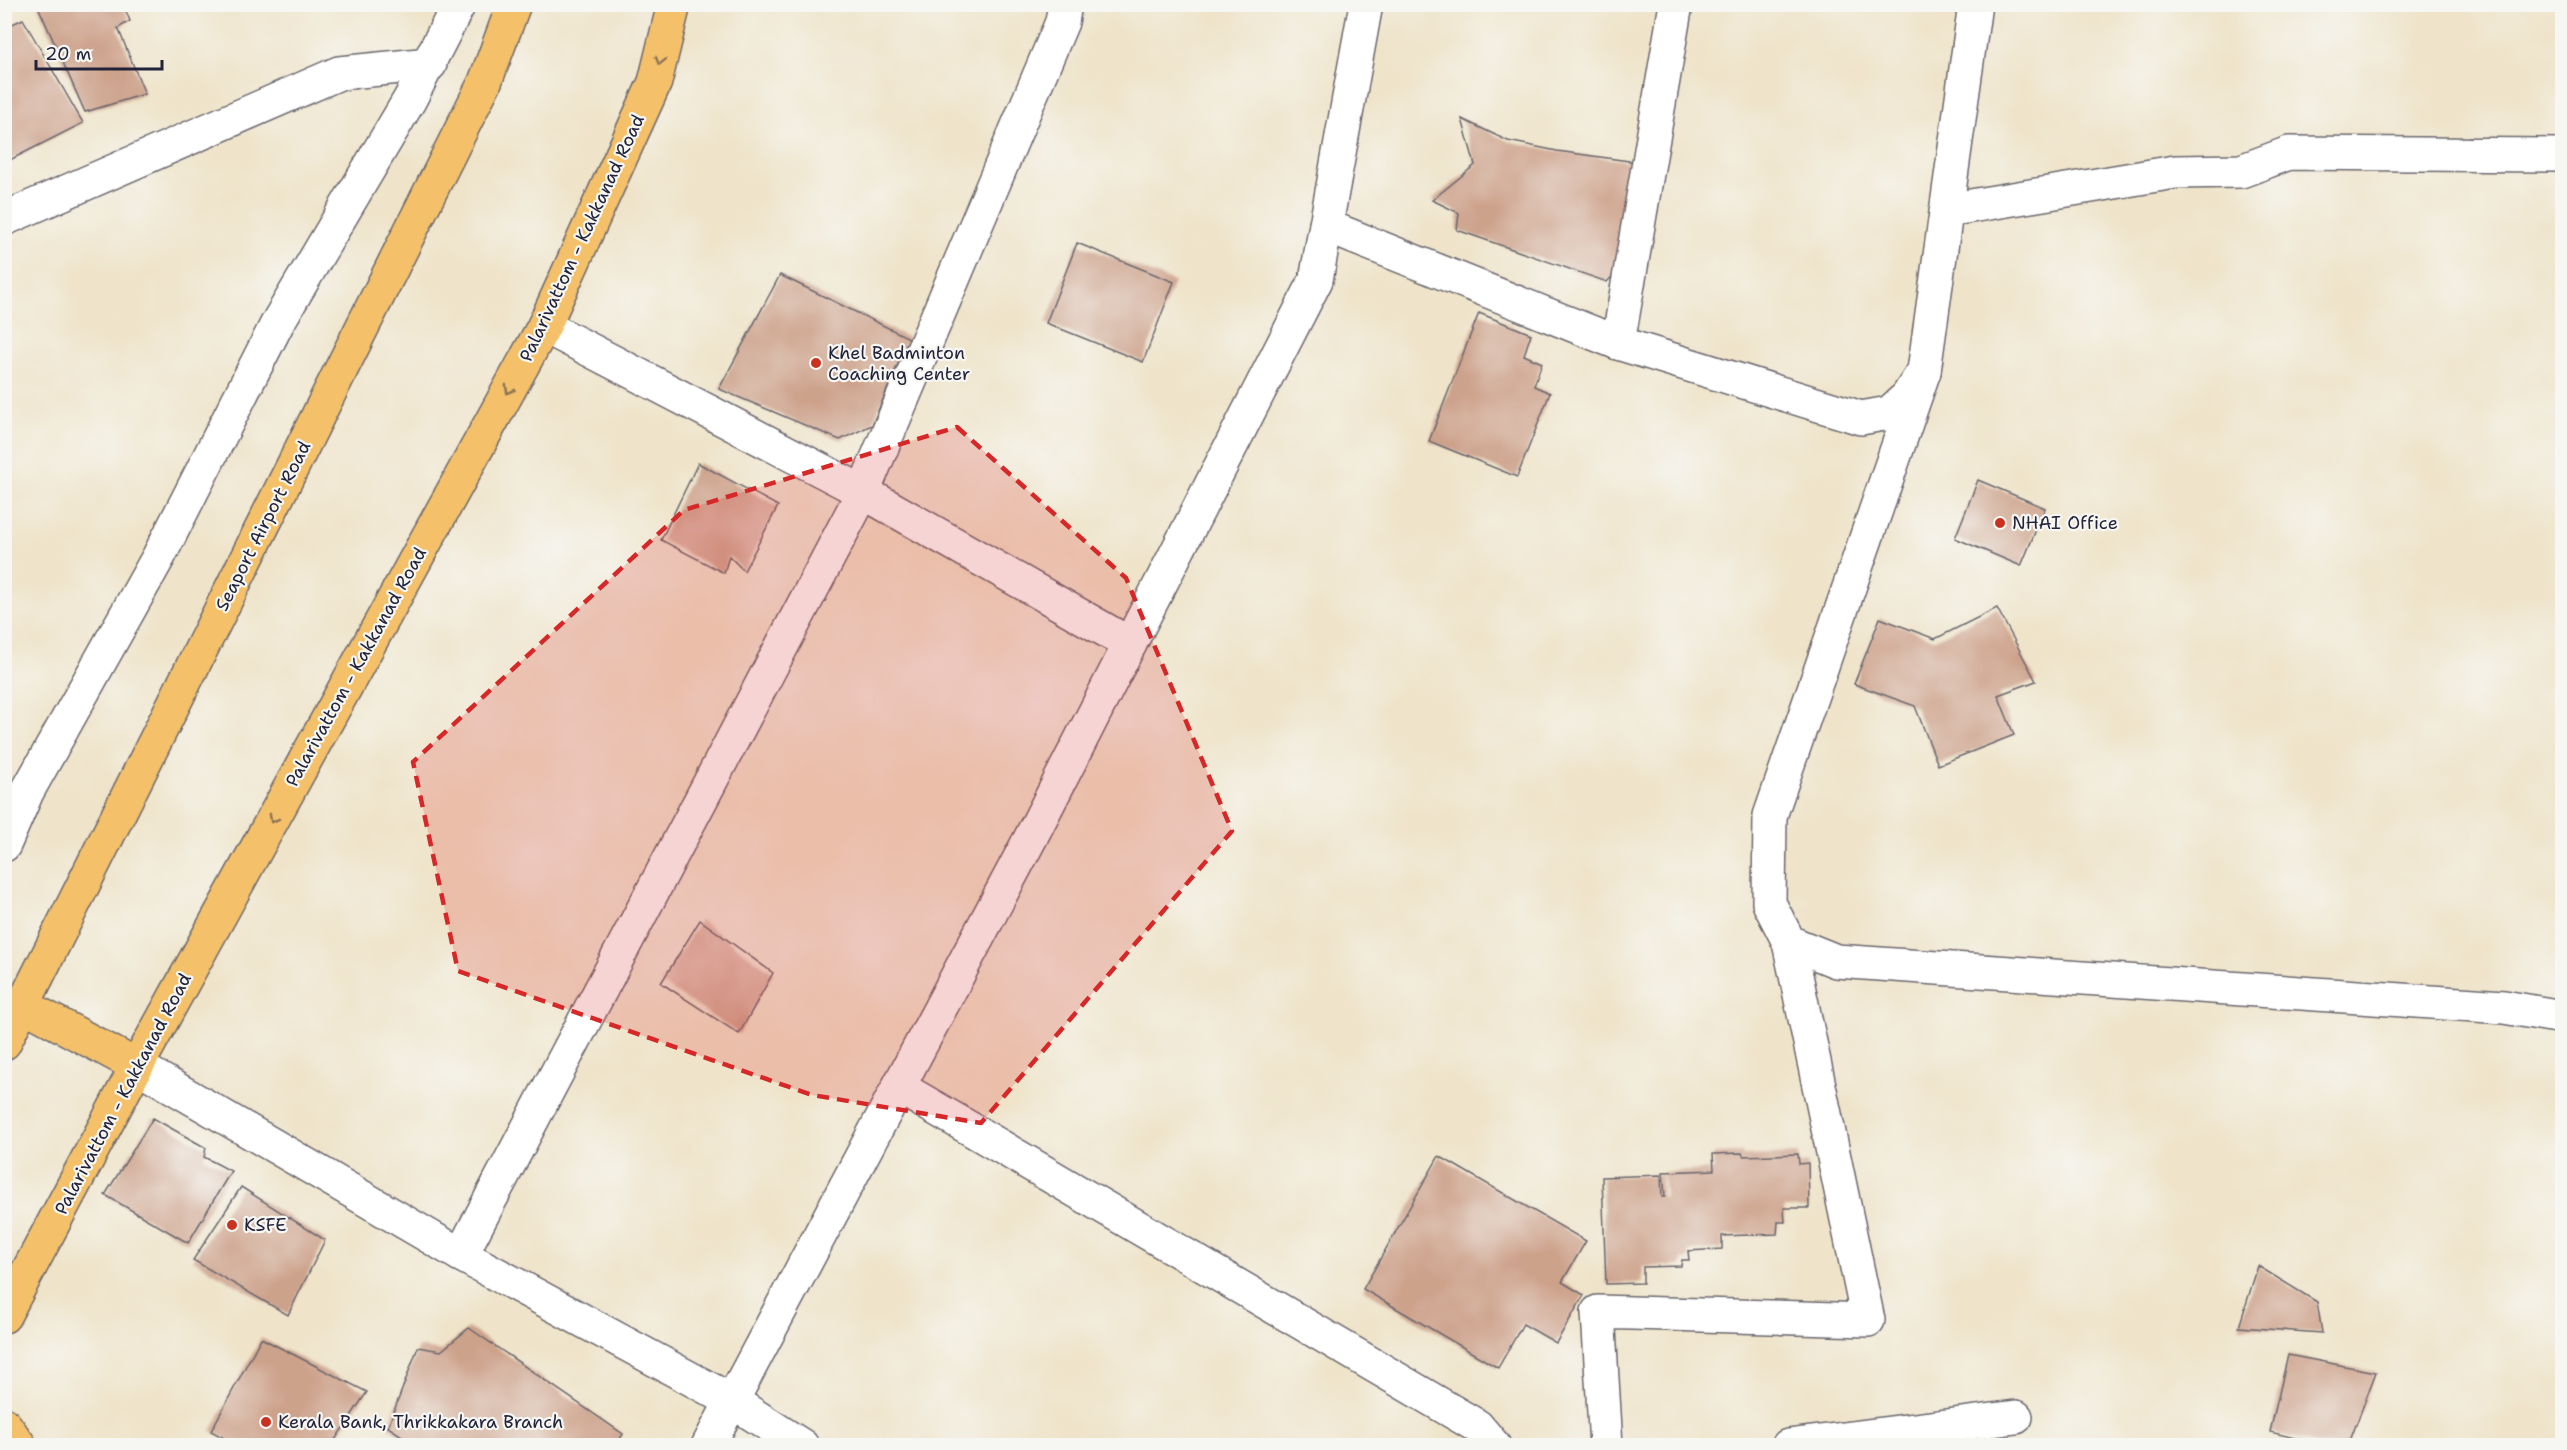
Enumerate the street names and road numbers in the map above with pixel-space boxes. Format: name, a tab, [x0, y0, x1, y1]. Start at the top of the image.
street label: Palarivattom - Kakkanad Road	[514, 110, 650, 366]
street label: Seaport Airport Road	[210, 437, 316, 615]
street label: Palarivattom - Kakkanad Road	[280, 543, 432, 791]
street label: Palarivattom - Kakkanad Road	[49, 969, 197, 1219]

